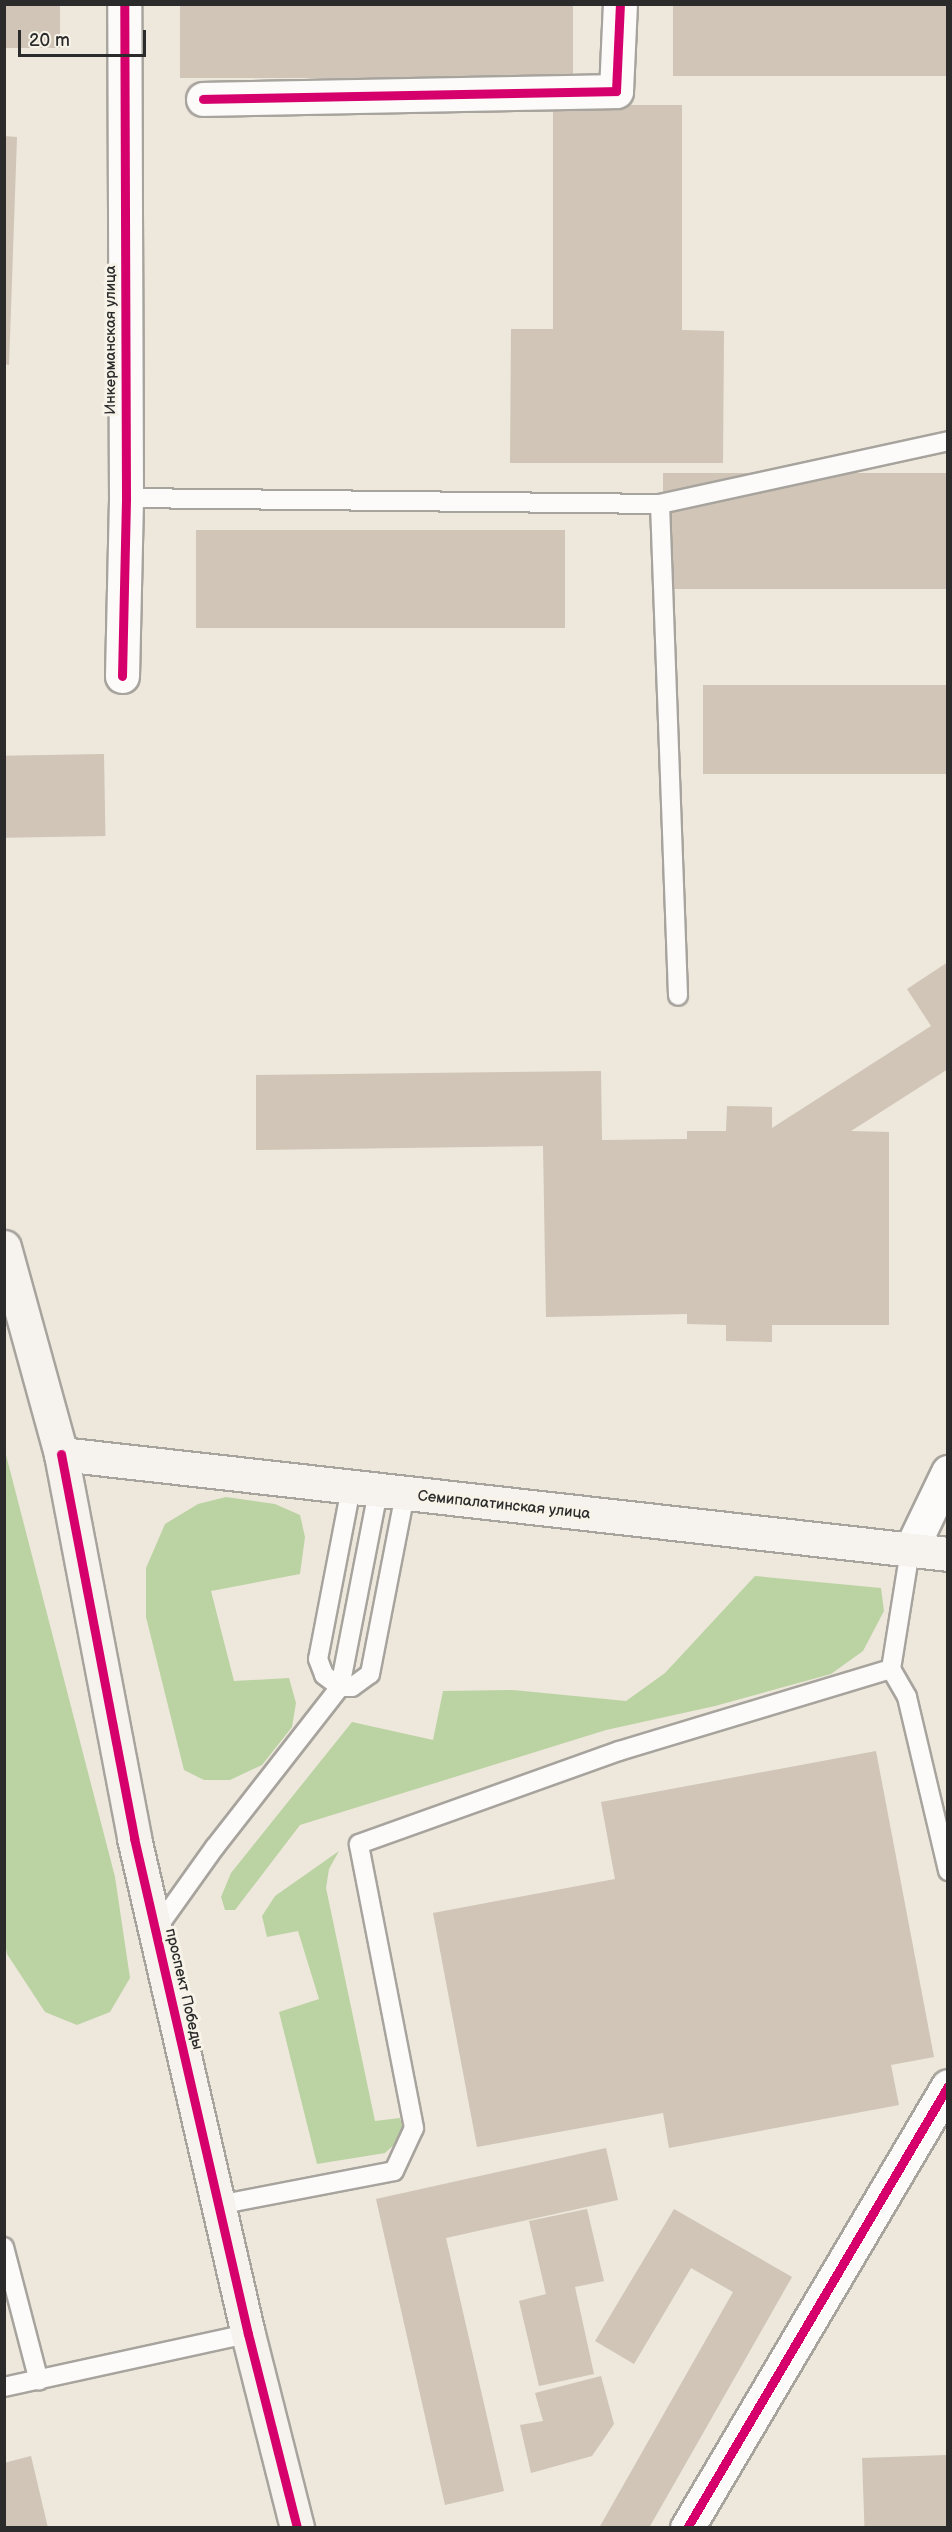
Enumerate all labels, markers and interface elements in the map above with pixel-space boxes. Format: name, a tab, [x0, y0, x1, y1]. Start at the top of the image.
scale bar	[21, 18, 148, 56]
text: 20 m	[29, 30, 70, 51]
street label: Инкерманская улица	[102, 265, 120, 415]
street label: Семипалатинская улица	[417, 1487, 591, 1523]
street label: проспект Победы	[161, 1927, 207, 2051]

